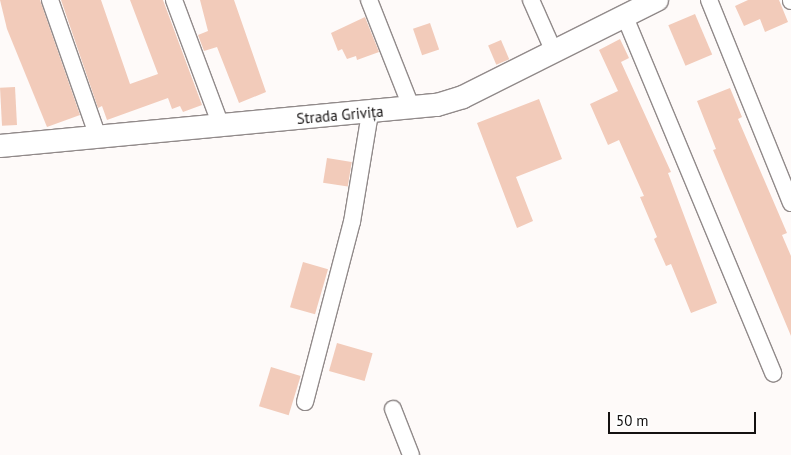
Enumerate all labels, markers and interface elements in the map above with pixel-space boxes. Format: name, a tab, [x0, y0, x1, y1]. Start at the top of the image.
street label: Strada Grivița	[296, 102, 384, 128]
scale bar	[611, 402, 758, 434]
text: 50 m	[616, 411, 649, 430]

